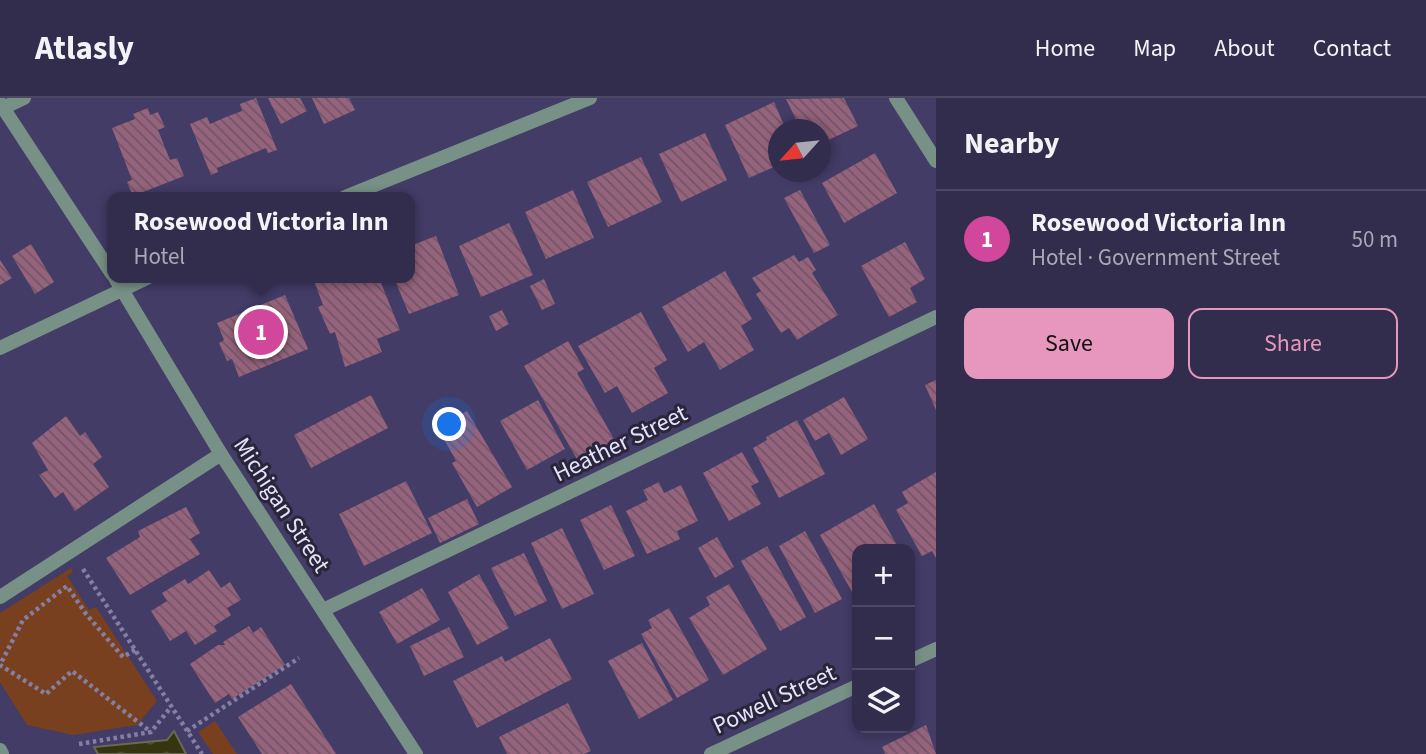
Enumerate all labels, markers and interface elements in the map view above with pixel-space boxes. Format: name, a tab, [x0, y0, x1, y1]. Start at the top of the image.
text: Atlasly	[35, 25, 134, 72]
text: Home	[1035, 31, 1095, 66]
text: Map	[1133, 31, 1176, 66]
text: About	[1214, 31, 1275, 66]
text: Contact	[1313, 31, 1391, 66]
north arrow	[768, 119, 831, 182]
text: Nearby	[964, 122, 1059, 165]
popup	[107, 192, 415, 283]
text: Rosewood Victoria Inn	[133, 203, 389, 240]
text: Rosewood Victoria Inn	[1031, 204, 1286, 241]
text: 1	[981, 223, 993, 256]
text: 50 m	[1351, 223, 1398, 256]
text: Hotel	[133, 240, 185, 273]
text: Hotel · Government Street	[1031, 241, 1280, 274]
pin: 1	[238, 306, 284, 358]
button: Save	[964, 308, 1174, 379]
button: Share	[1188, 308, 1398, 379]
street label: Heather Street	[547, 396, 693, 491]
your location	[432, 407, 466, 441]
street label: Michigan Street	[225, 431, 339, 580]
map controls	[852, 544, 915, 733]
button: +	[852, 544, 915, 607]
button: −	[852, 607, 915, 670]
street label: Powell Street	[707, 656, 842, 743]
button: layers	[852, 670, 915, 733]

